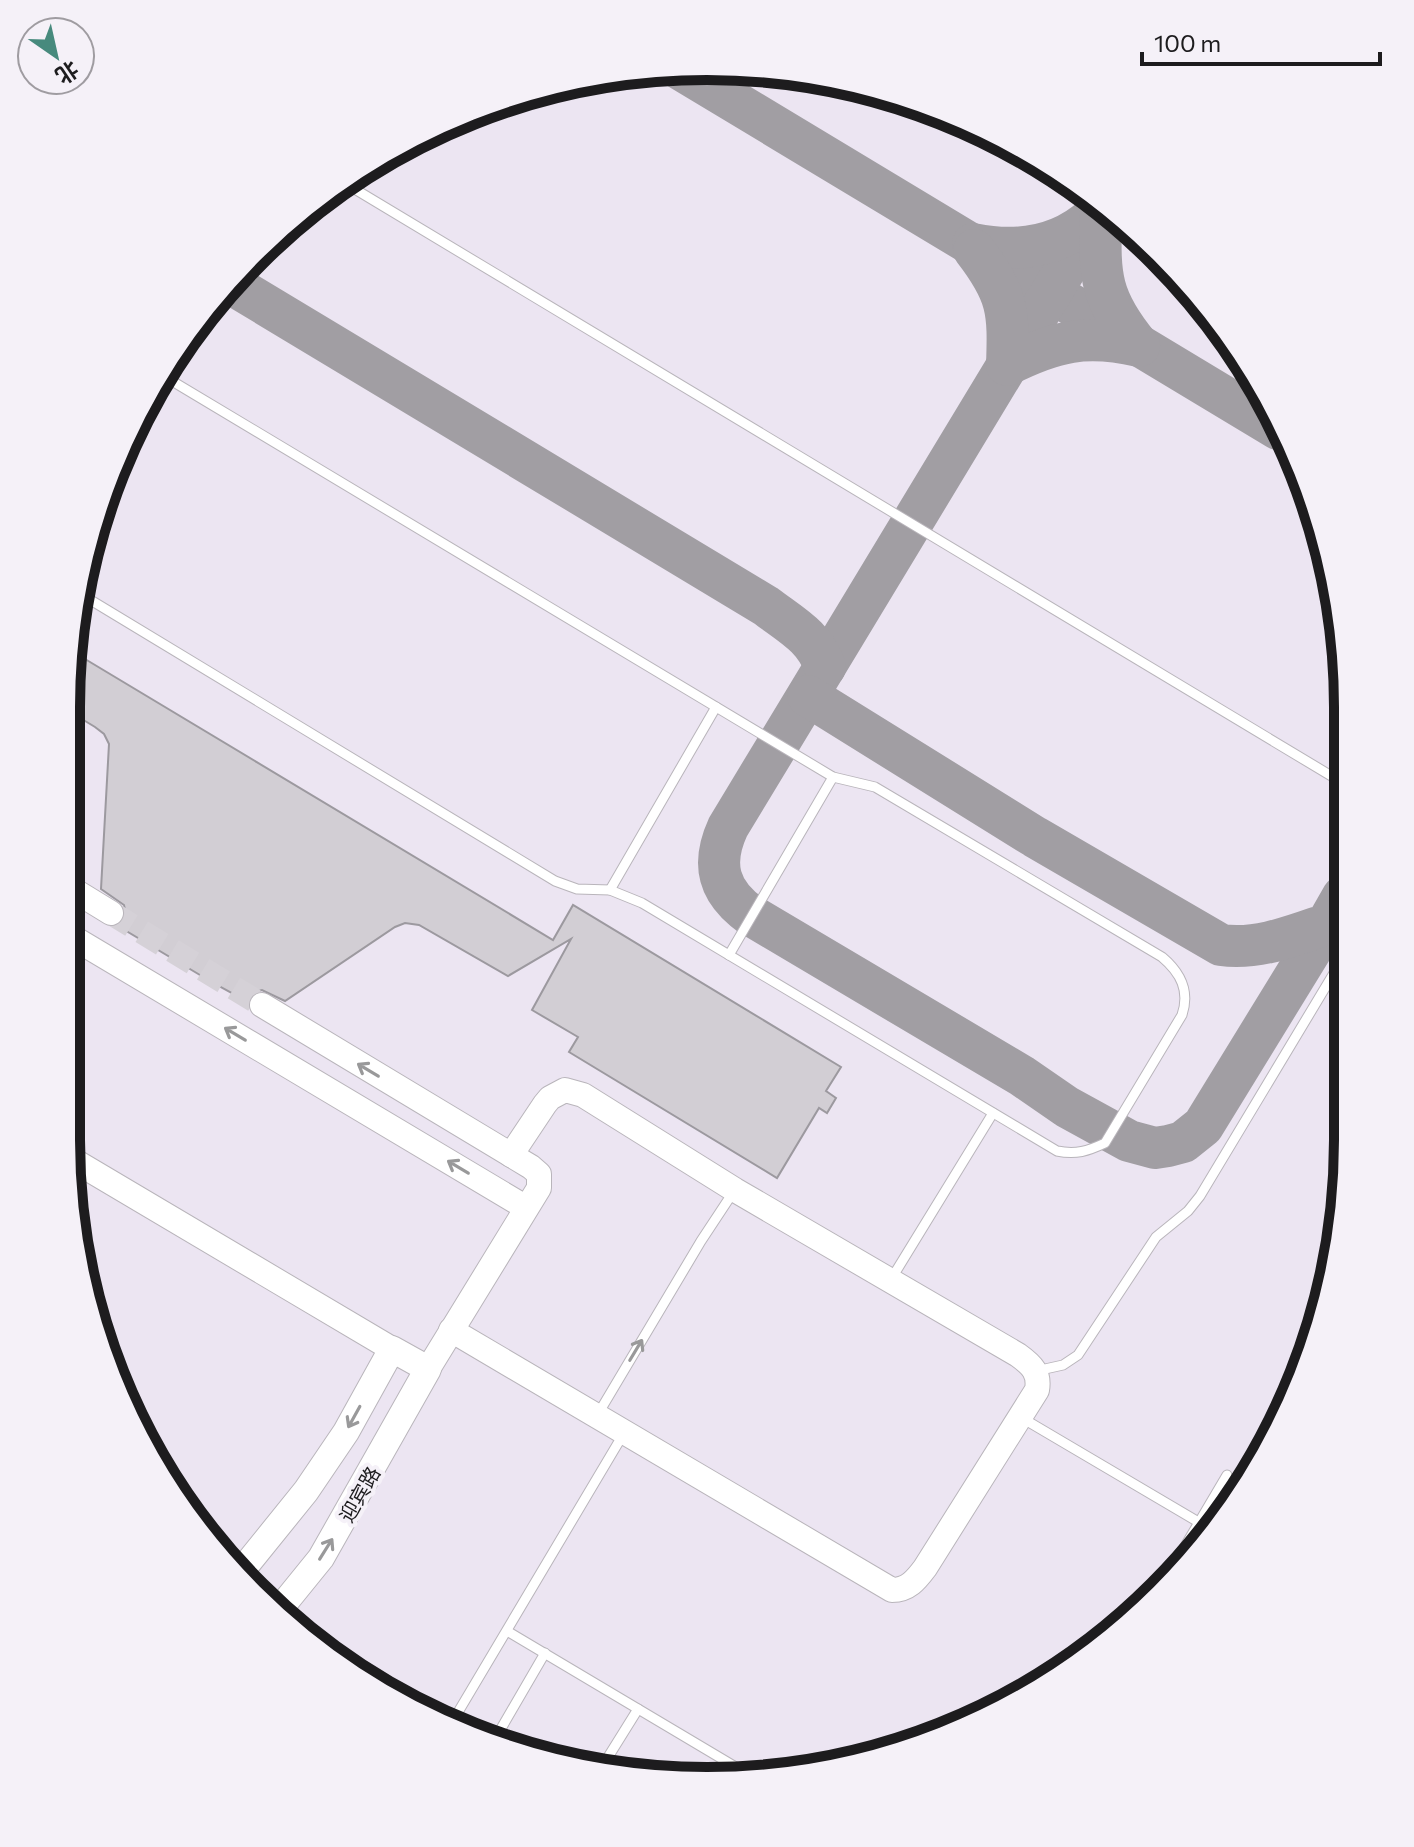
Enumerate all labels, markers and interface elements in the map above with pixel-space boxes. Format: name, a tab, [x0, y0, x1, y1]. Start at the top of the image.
north arrow	[16, 16, 96, 96]
scale bar	[1142, 16, 1380, 66]
text: 100 m	[1154, 28, 1221, 57]
text: 北	[51, 56, 84, 90]
one-way arrow	[224, 1026, 247, 1042]
one-way arrow	[357, 1062, 380, 1078]
one-way arrow	[447, 1159, 470, 1175]
one-way arrow	[628, 1339, 644, 1362]
one-way arrow	[346, 1405, 362, 1428]
street label: 迎宾路	[334, 1462, 384, 1526]
one-way arrow	[318, 1538, 334, 1561]

